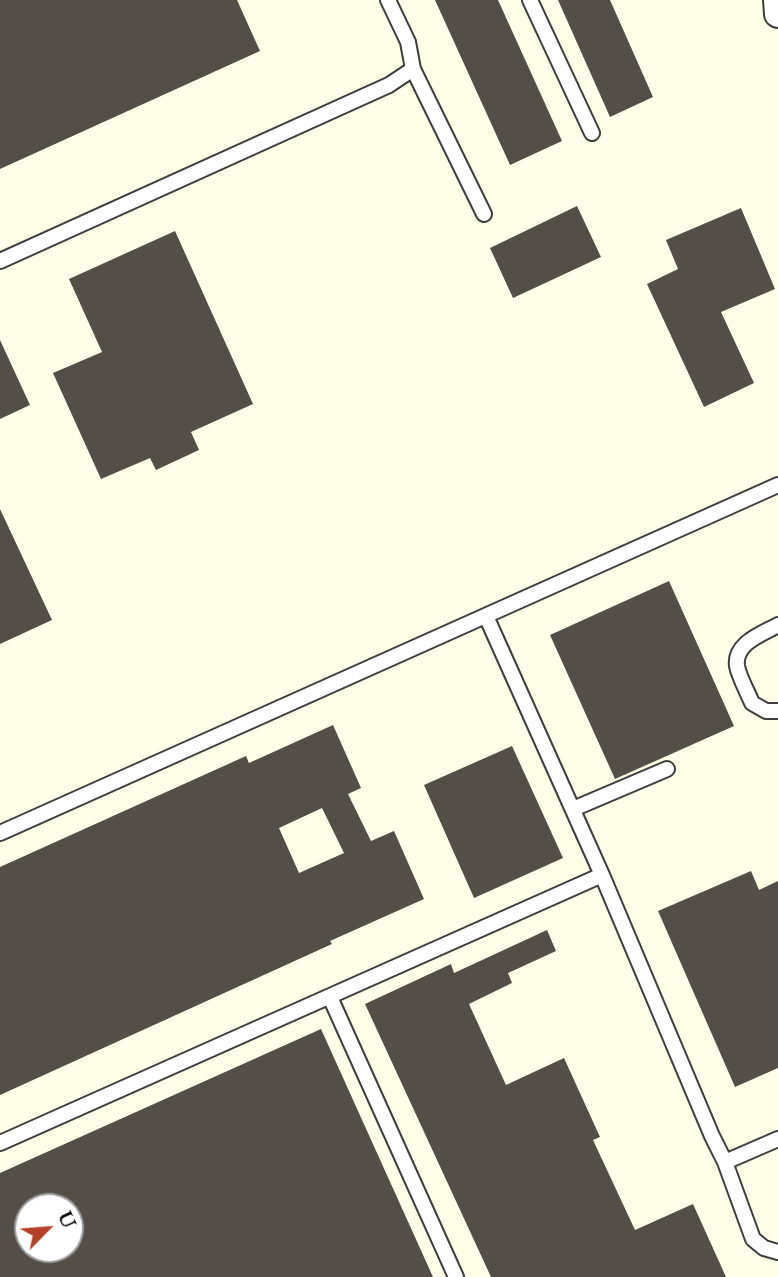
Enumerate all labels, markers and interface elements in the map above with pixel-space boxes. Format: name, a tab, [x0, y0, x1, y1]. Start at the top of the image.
north arrow	[14, 1193, 84, 1263]
text: U	[53, 1207, 81, 1232]

